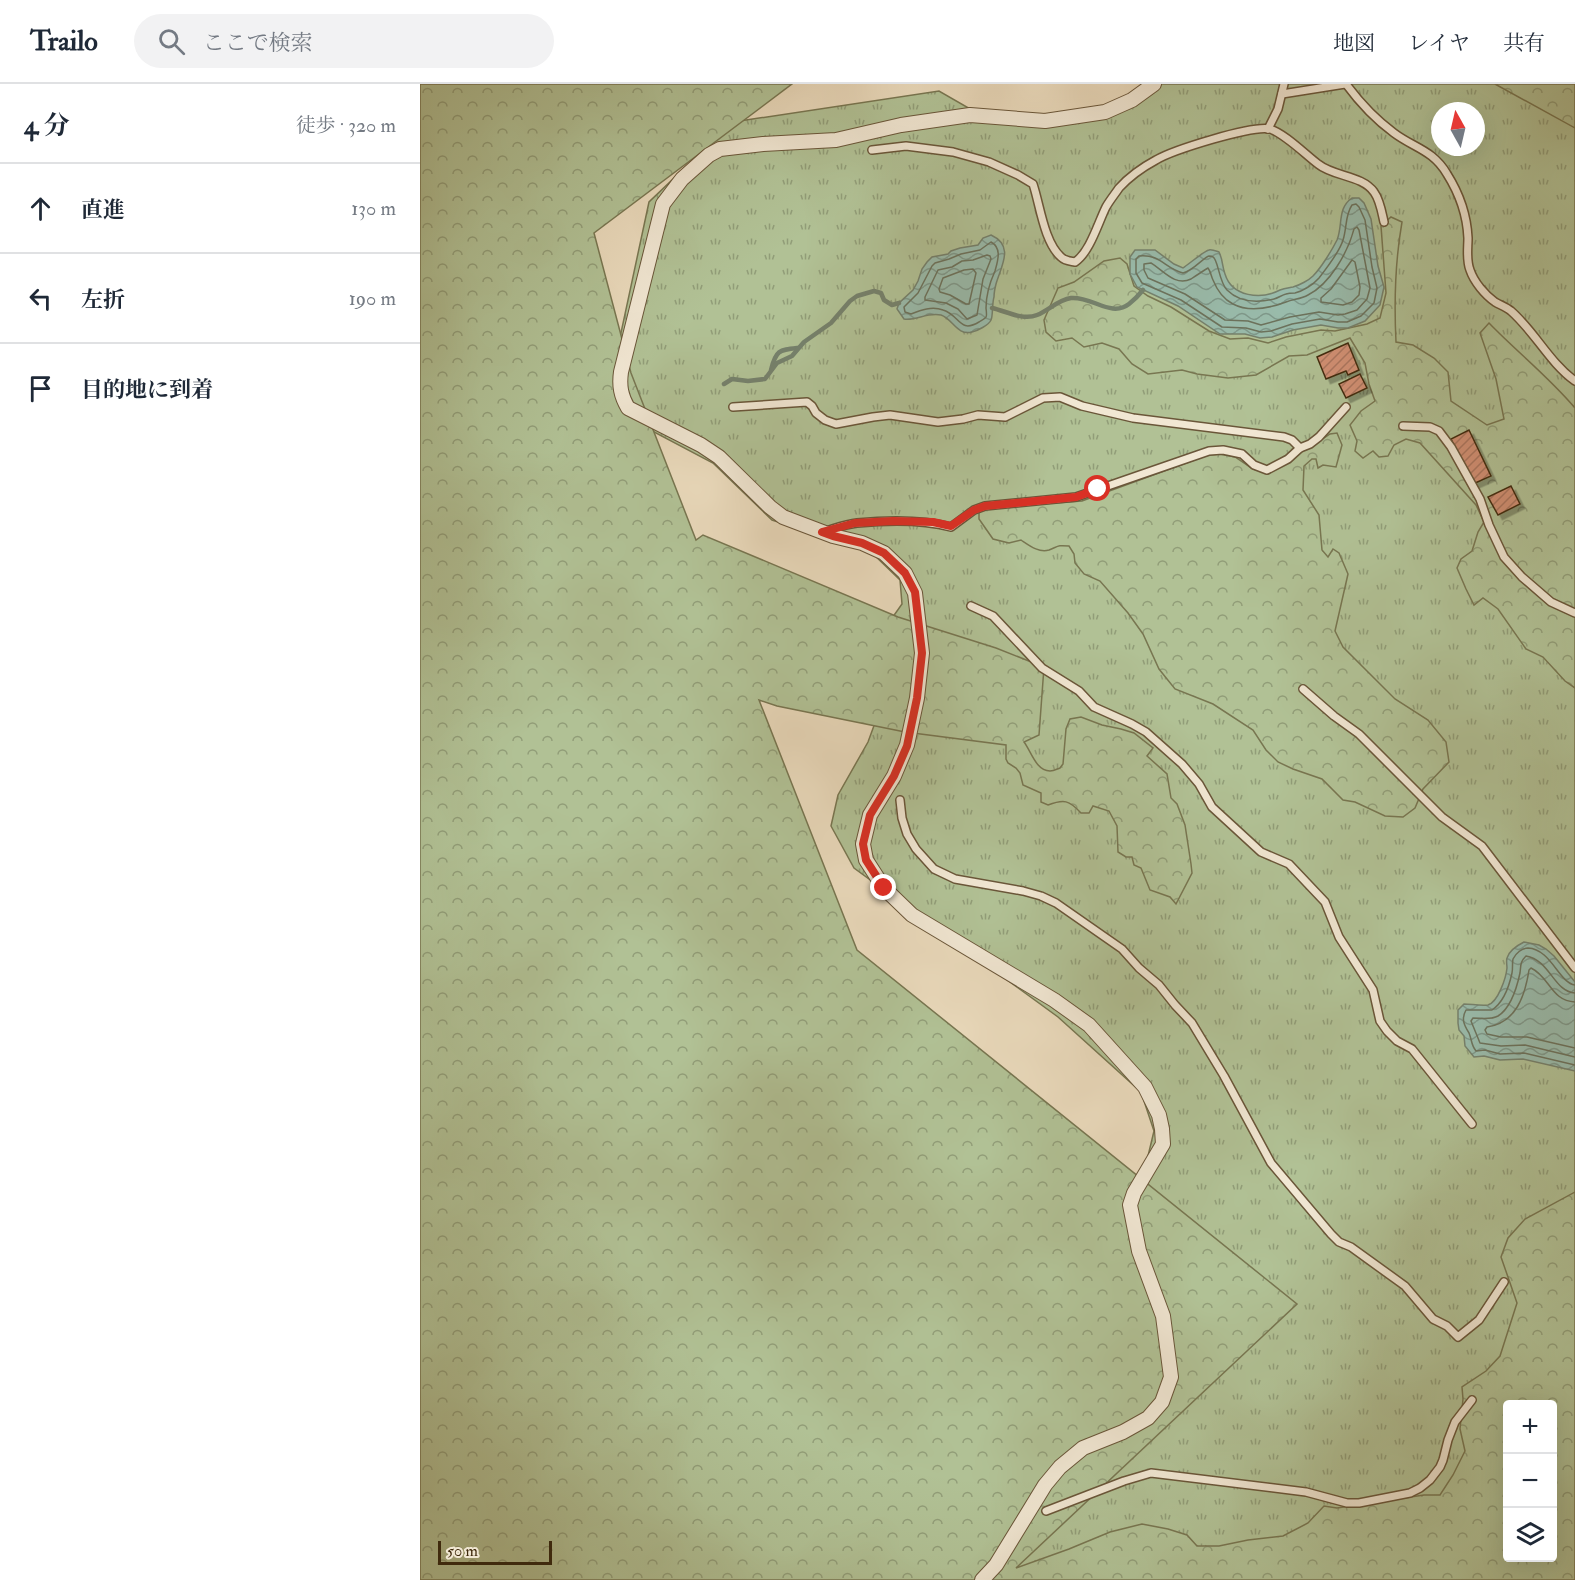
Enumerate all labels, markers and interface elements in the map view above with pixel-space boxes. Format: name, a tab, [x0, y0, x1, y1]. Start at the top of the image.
search box	[134, 14, 554, 68]
text: Trailo	[30, 24, 98, 59]
icon: search	[155, 25, 188, 58]
text: ここで検索	[203, 29, 313, 57]
text: 地図	[1333, 30, 1375, 57]
text: レイヤ	[1408, 30, 1470, 57]
text: 共有	[1503, 30, 1545, 57]
north arrow	[1431, 102, 1485, 156]
text: 4 分	[24, 110, 70, 142]
text: 徒歩 · 320 m	[296, 113, 396, 138]
icon: ahead	[24, 192, 57, 225]
text: 直進	[81, 196, 125, 224]
text: 130 m	[351, 196, 396, 221]
icon: left	[24, 282, 57, 315]
text: 左折	[81, 286, 125, 314]
text: 190 m	[349, 286, 396, 311]
icon: arrive	[24, 372, 57, 405]
text: 目的地に到着	[81, 376, 213, 404]
route start	[1084, 475, 1110, 501]
route end	[870, 874, 896, 900]
map controls	[1503, 1400, 1557, 1562]
button: +	[1503, 1400, 1557, 1454]
button: −	[1503, 1454, 1557, 1508]
button: layers	[1503, 1508, 1557, 1562]
scale bar	[438, 1538, 552, 1566]
text: 50 m	[447, 1541, 478, 1561]

